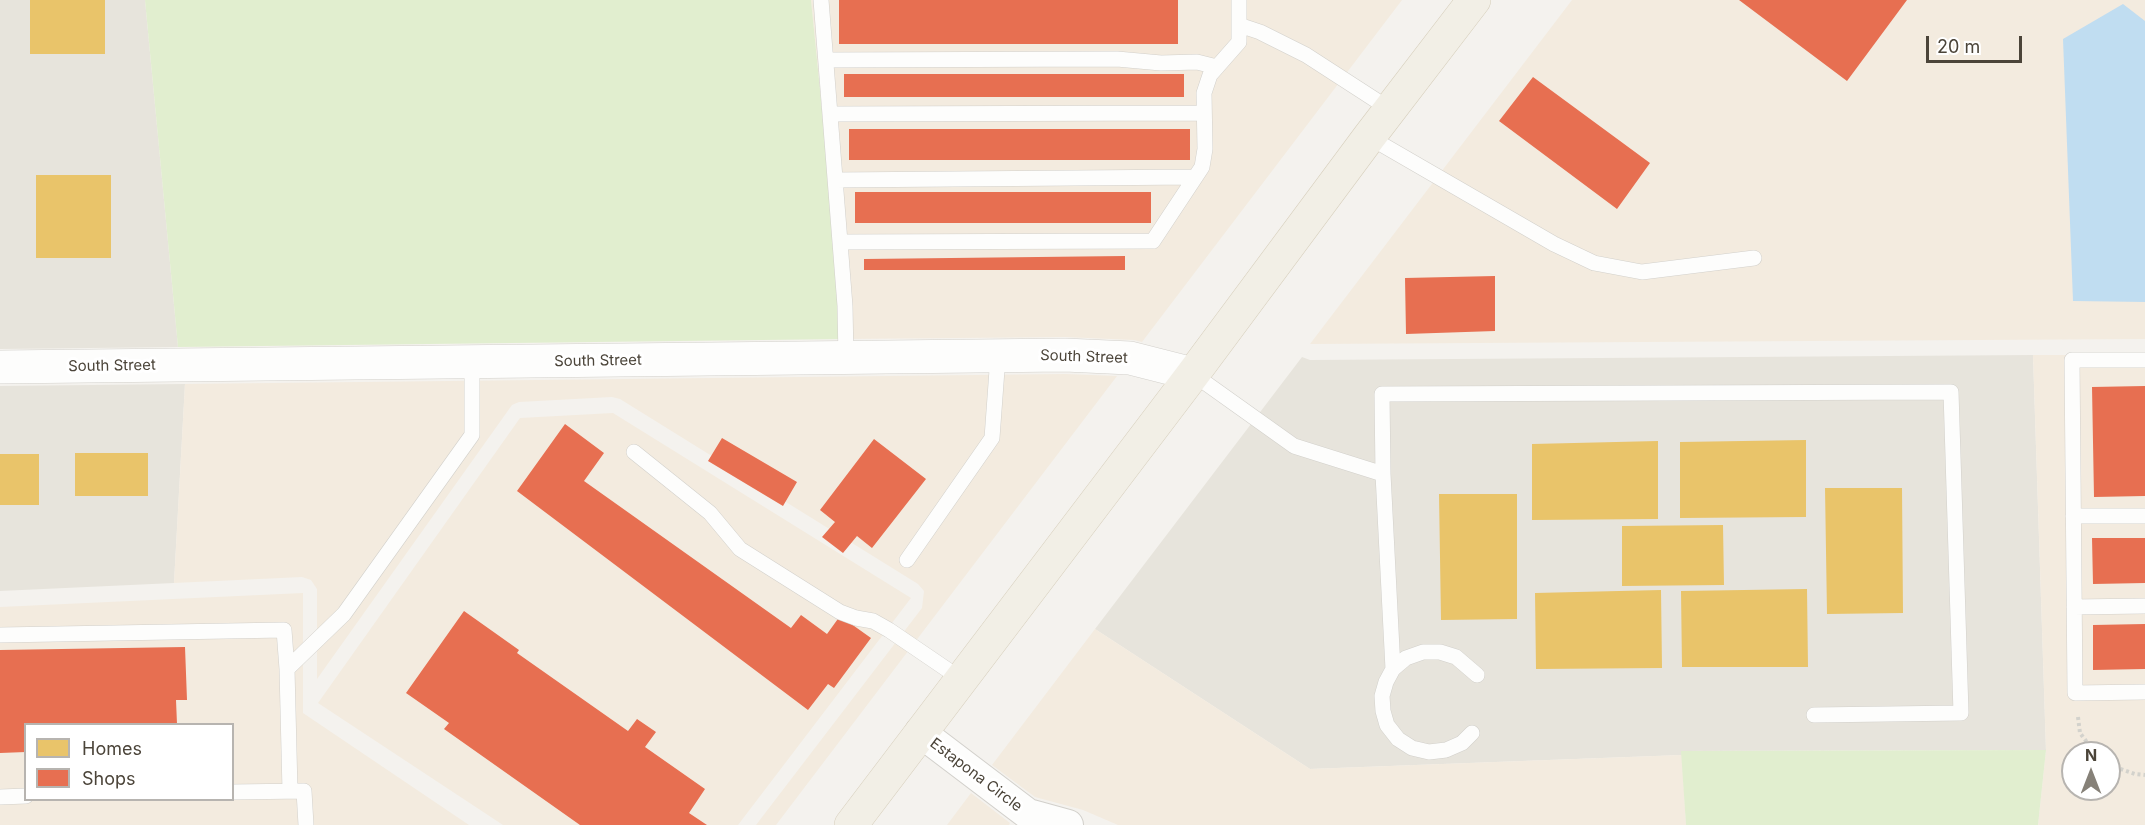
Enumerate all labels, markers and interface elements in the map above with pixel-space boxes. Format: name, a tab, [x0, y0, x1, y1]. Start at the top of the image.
scale bar	[1929, 24, 2025, 62]
text: 20 m	[1937, 36, 1980, 57]
street label: South Street	[1040, 346, 1128, 368]
street label: South Street	[554, 351, 642, 371]
street label: South Street	[68, 356, 156, 376]
legend	[24, 723, 234, 801]
street label: Estapona Circle	[926, 734, 1026, 816]
text: Homes	[82, 738, 142, 759]
north arrow	[2061, 741, 2121, 801]
text: N	[2085, 745, 2097, 765]
text: Shops	[82, 768, 136, 789]

